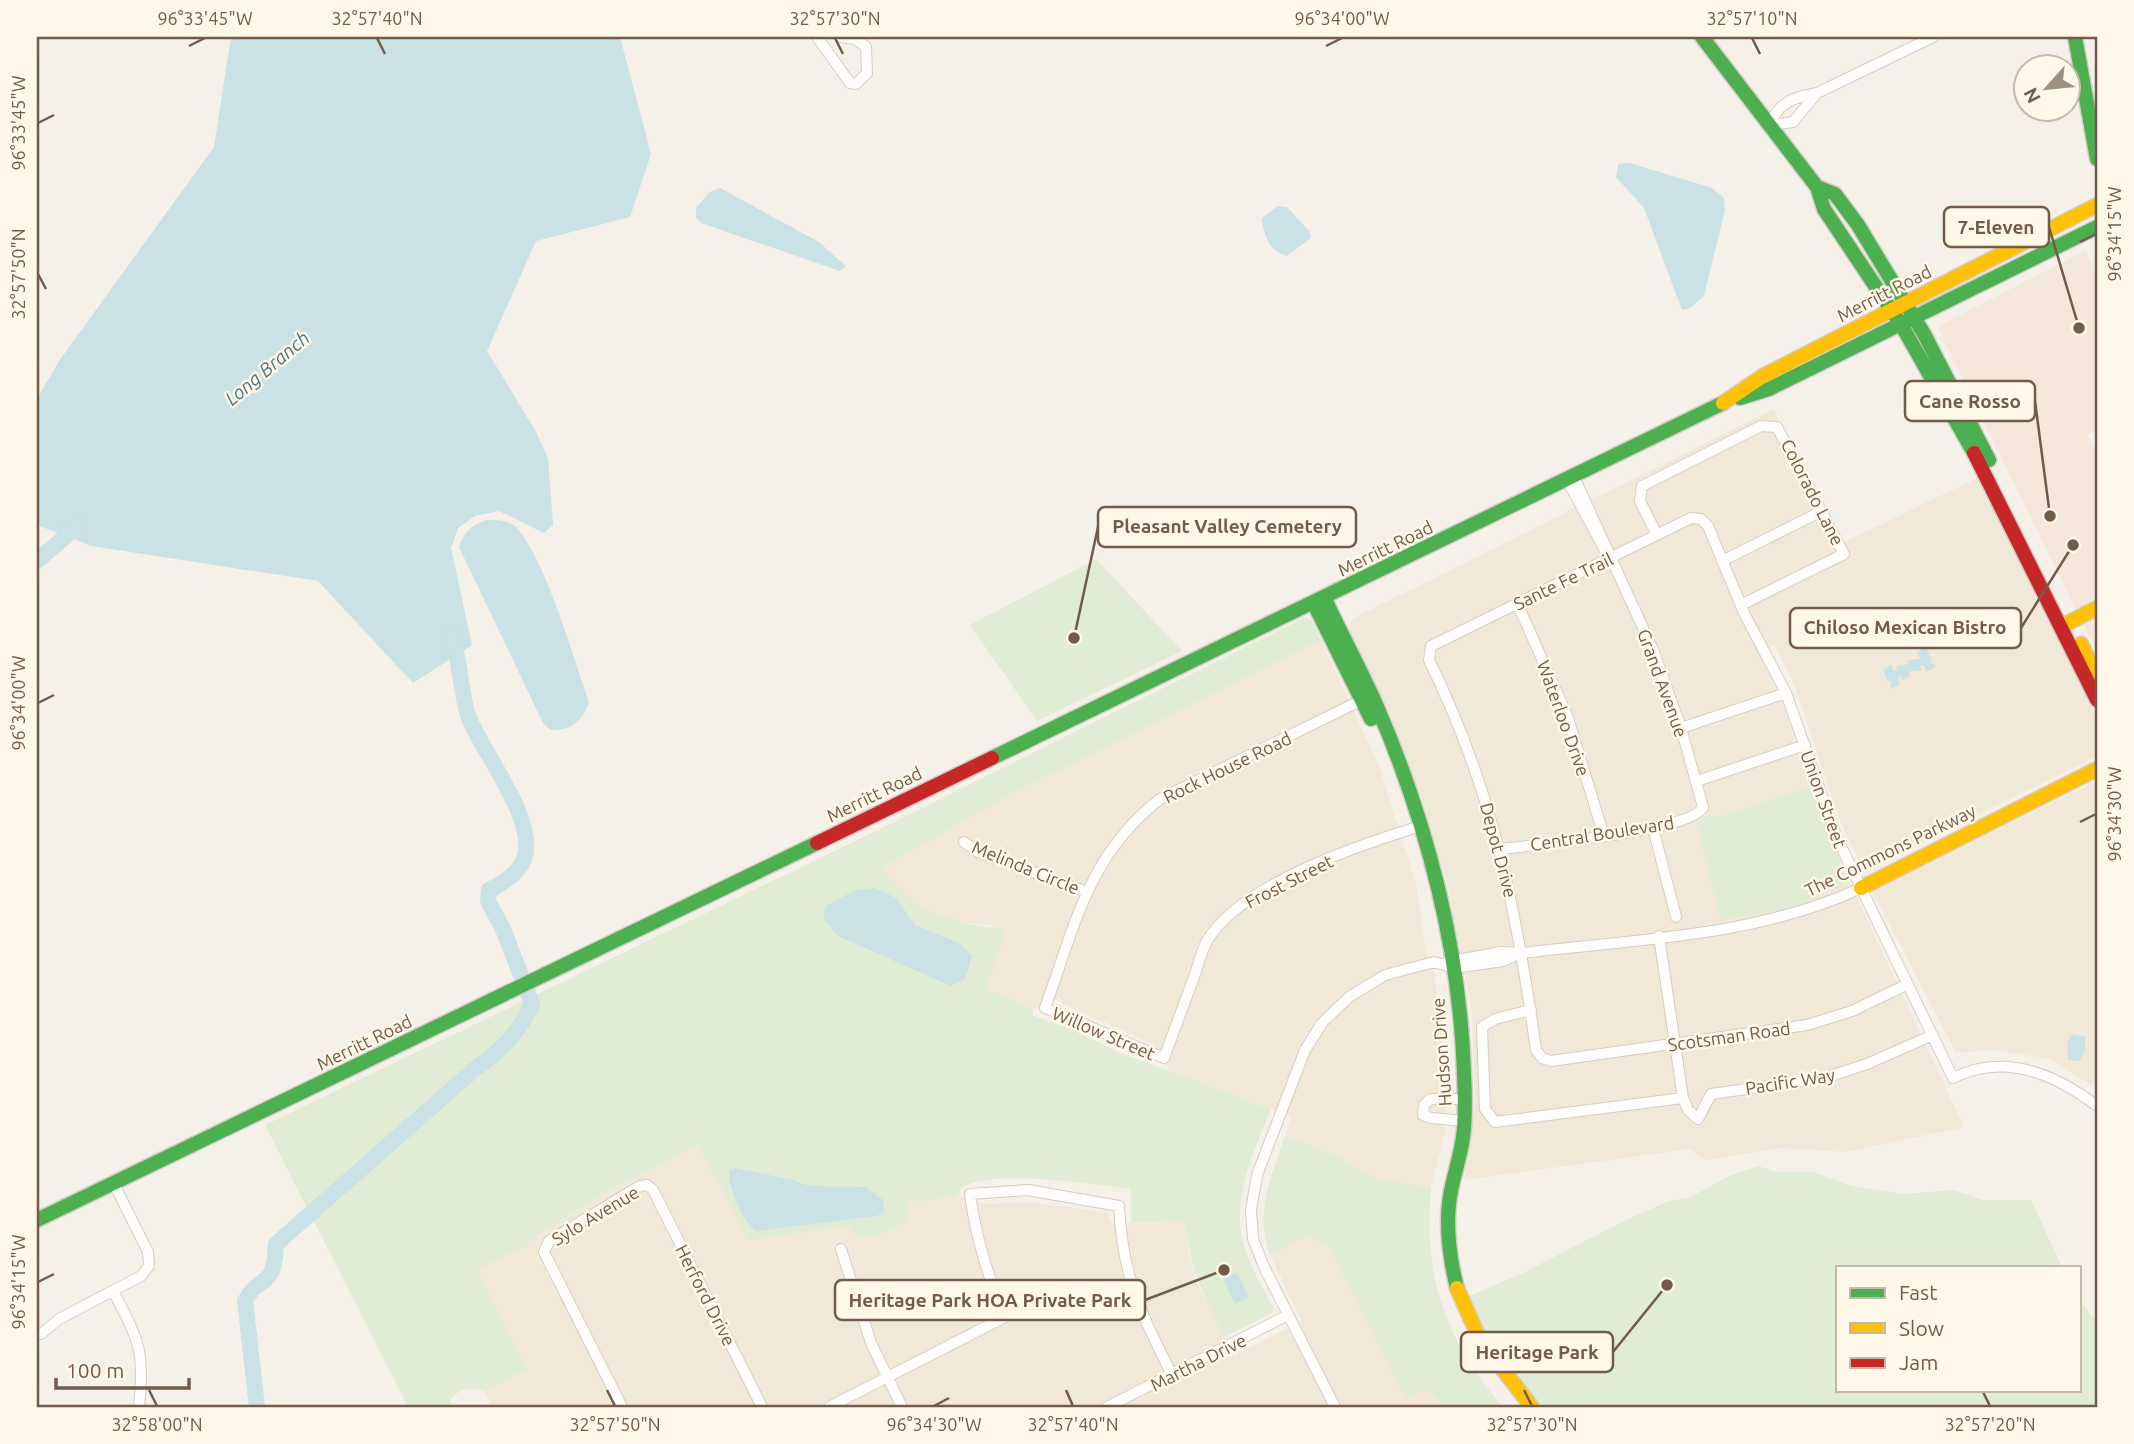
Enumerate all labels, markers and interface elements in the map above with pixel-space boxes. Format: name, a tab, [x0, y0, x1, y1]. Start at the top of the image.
text: 96°33'45"W	[157, 8, 253, 28]
text: 32°57'40"N	[331, 8, 423, 28]
text: 32°57'30"N	[789, 8, 881, 28]
text: 96°34'00"W	[1294, 8, 1390, 28]
text: 32°57'10"N	[1706, 8, 1798, 28]
north arrow	[2011, 52, 2082, 122]
text: 96°33'45"W	[8, 75, 28, 171]
text: N	[2019, 84, 2045, 107]
text: 96°34'15"W	[2104, 186, 2124, 282]
callout: 7-Eleven	[1944, 207, 2049, 247]
text: 7-Eleven	[1958, 216, 2034, 238]
text: 32°57'50"N	[8, 228, 28, 320]
street label: Merritt Road	[1833, 261, 1935, 325]
water label: Long Branch	[220, 326, 314, 410]
callout: Cane Rosso	[1905, 381, 2035, 421]
text: Cane Rosso	[1919, 390, 2021, 412]
street label: Colorado Lane	[1778, 435, 1848, 549]
callout: Pleasant Valley Cemetery	[1098, 507, 1356, 547]
text: Pleasant Valley Cemetery	[1112, 515, 1342, 537]
street label: Merritt Road	[1334, 516, 1436, 580]
street label: Sante Fe Trail	[1510, 548, 1616, 614]
callout: Chiloso Mexican Bistro	[1790, 608, 2021, 648]
text: Chiloso Mexican Bistro	[1803, 616, 2007, 638]
street label: Grand Avenue	[1634, 626, 1692, 740]
text: 96°34'00"W	[8, 655, 28, 751]
street label: Waterloo Drive	[1534, 657, 1594, 779]
street label: Rock House Road	[1160, 727, 1294, 807]
street label: Union Street	[1797, 748, 1851, 850]
street label: Merritt Road	[823, 762, 925, 826]
text: 96°34'30"W	[2104, 766, 2124, 862]
street label: Depot Drive	[1477, 800, 1521, 900]
street label: The Commons Parkway	[1801, 800, 1979, 900]
street label: Central Boulevard	[1529, 812, 1675, 854]
street label: Melinda Circle	[969, 836, 1083, 898]
street label: Frost Street	[1242, 850, 1336, 912]
street label: Hudson Drive	[1427, 997, 1455, 1107]
street label: Willow Street	[1050, 1002, 1158, 1064]
street label: Merritt Road	[313, 1010, 415, 1074]
street label: Scotsman Road	[1666, 1017, 1792, 1055]
street label: Pacific Way	[1744, 1064, 1837, 1098]
street label: Sylo Avenue	[548, 1181, 642, 1249]
text: 96°34'15"W	[8, 1234, 28, 1330]
street label: Herford Drive	[672, 1241, 740, 1349]
legend	[1836, 1266, 2082, 1392]
callout: Heritage Park HOA Private Park	[835, 1280, 1145, 1320]
text: Fast	[1899, 1280, 1937, 1304]
text: Heritage Park HOA Private Park	[849, 1289, 1132, 1311]
text: Slow	[1899, 1316, 1944, 1340]
street label: Martha Drive	[1147, 1329, 1249, 1395]
callout: Heritage Park	[1461, 1332, 1613, 1372]
text: Heritage Park	[1475, 1341, 1599, 1363]
scale bar	[56, 1346, 189, 1390]
text: Jam	[1899, 1350, 1938, 1374]
text: 100 m	[66, 1358, 124, 1382]
text: 32°58'00"N	[111, 1414, 203, 1434]
text: 32°57'50"N	[569, 1414, 661, 1434]
text: 96°34'30"W	[886, 1414, 982, 1434]
text: 32°57'40"N	[1027, 1414, 1119, 1434]
text: 32°57'30"N	[1486, 1414, 1578, 1434]
text: 32°57'20"N	[1944, 1414, 2036, 1434]

